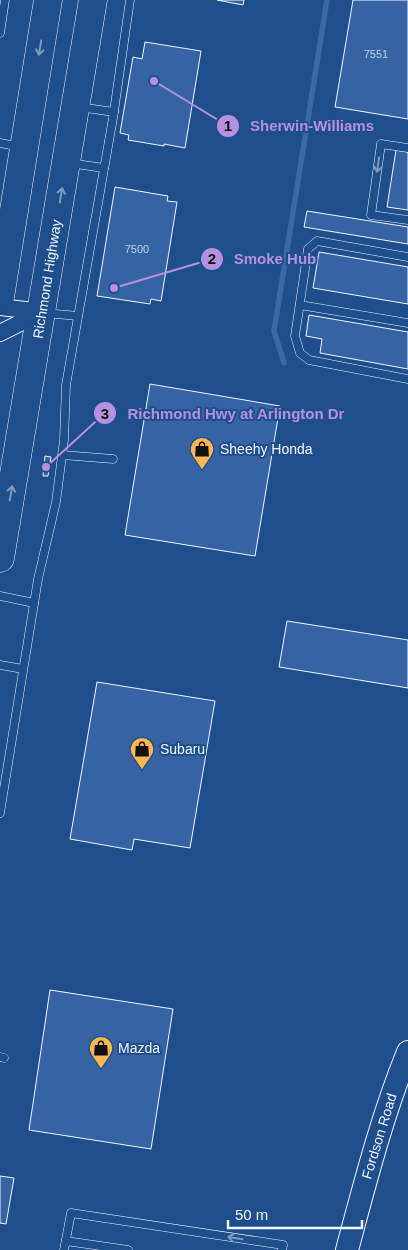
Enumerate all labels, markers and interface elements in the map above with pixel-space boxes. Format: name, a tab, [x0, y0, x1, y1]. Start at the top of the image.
one-way arrow	[35, 40, 45, 56]
house number: 7551	[364, 48, 388, 60]
callout: Sherwin-Williams	[215, 111, 384, 141]
text: 1	[224, 117, 232, 134]
text: Sherwin-Williams	[250, 117, 374, 134]
one-way arrow	[373, 157, 383, 173]
one-way arrow	[56, 188, 66, 204]
street label: Richmond Highway	[30, 218, 64, 340]
house number: 7500	[125, 243, 149, 255]
callout: Smoke Hub	[199, 244, 327, 274]
text: 2	[208, 250, 216, 267]
text: Smoke Hub	[234, 250, 316, 267]
callout: Richmond Hwy at Arlington Dr	[93, 398, 355, 428]
text: 3	[101, 405, 109, 422]
text: Richmond Hwy at Arlington Dr	[128, 405, 345, 422]
shop icon: Sheehy Honda	[189, 436, 215, 470]
place label: Sheehy Honda	[220, 441, 313, 457]
one-way arrow	[6, 485, 16, 501]
shop icon: Subaru	[129, 736, 155, 770]
place label: Subaru	[160, 741, 205, 757]
shop icon: Mazda	[88, 1035, 114, 1069]
place label: Mazda	[118, 1040, 160, 1056]
street label: Fordson Road	[358, 1091, 400, 1181]
scale bar	[228, 1198, 362, 1230]
text: 50 m	[235, 1206, 268, 1223]
one-way arrow	[227, 1233, 243, 1243]

